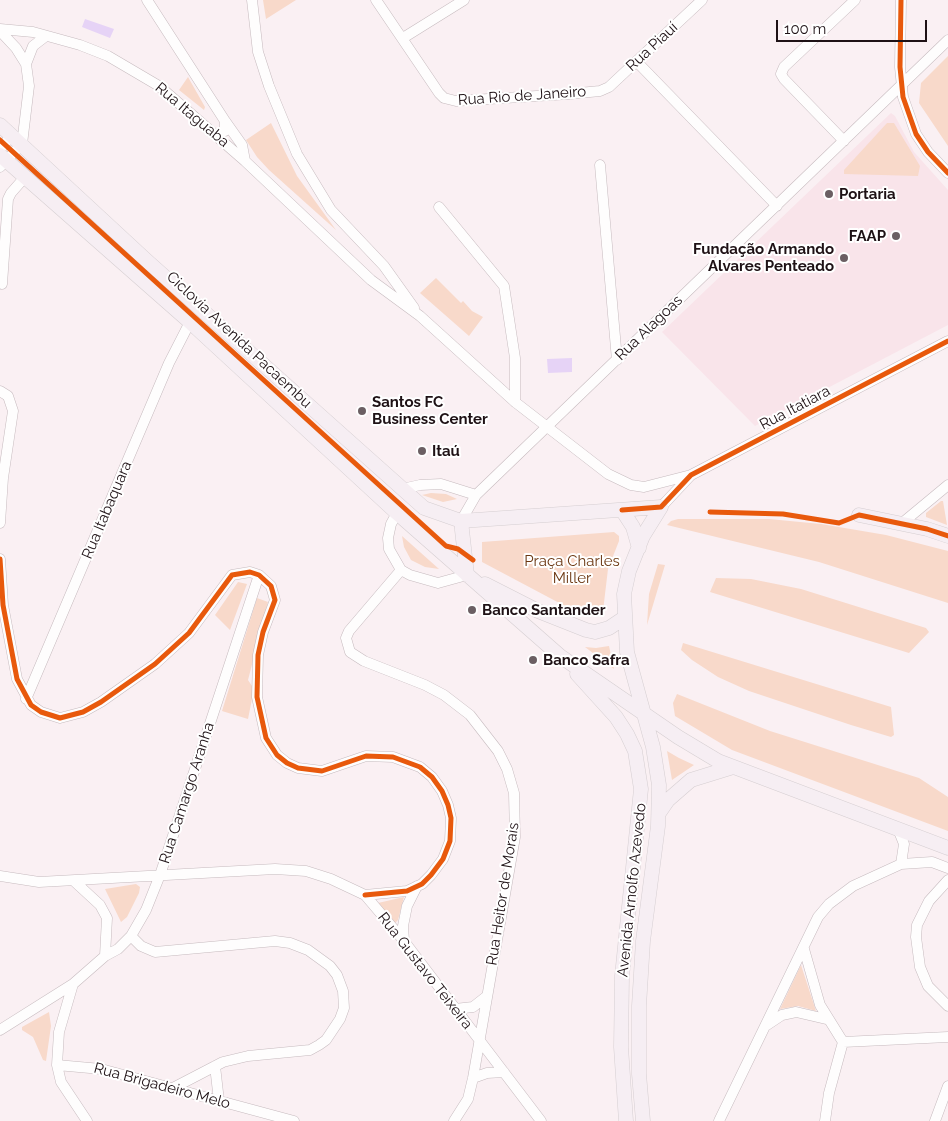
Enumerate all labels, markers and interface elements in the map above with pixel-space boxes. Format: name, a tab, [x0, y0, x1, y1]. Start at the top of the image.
scale bar	[778, 10, 929, 42]
street label: Rua Piauí	[623, 19, 681, 75]
text: 100 m	[784, 20, 826, 38]
street label: Rua Itaguaba	[151, 79, 233, 151]
street label: Rua Rio de Janeiro	[457, 83, 587, 109]
place label: Portaria	[839, 185, 896, 203]
marker: Portaria	[823, 188, 835, 200]
place label: FAAP	[849, 227, 886, 245]
marker: FAAP	[890, 230, 902, 242]
place label: Fundação Armando Alvares Penteado	[693, 240, 834, 275]
marker: Fundação Armando Alvares Penteado	[838, 252, 850, 264]
street label: Ciclovia Avenida Pacaembu	[163, 268, 315, 412]
street label: Rua Alagoas	[612, 291, 686, 365]
street label: Rua Itatiara	[757, 382, 833, 434]
place label: Santos FC Business Center	[372, 393, 488, 428]
marker: Santos FC Business Center	[356, 405, 368, 417]
place label: Itaú	[432, 442, 460, 460]
marker: Itaú	[416, 445, 428, 457]
street label: Rua Itabaquara	[78, 458, 136, 562]
park label: Praça Charles Miller	[524, 552, 620, 587]
place label: Banco Santander	[482, 601, 606, 619]
marker: Banco Santander	[466, 604, 478, 616]
place label: Banco Safra	[543, 651, 630, 669]
marker: Banco Safra	[527, 654, 539, 666]
street label: Rua Camargo Aranha	[156, 720, 218, 866]
street label: Avenida Arnolfo Azevedo	[614, 802, 650, 978]
street label: Rua Heitor de Morais	[483, 821, 523, 967]
street label: Rua Gustavo Teixeira	[374, 909, 476, 1033]
street label: Rua Brigadeiro Melo	[92, 1059, 232, 1113]

